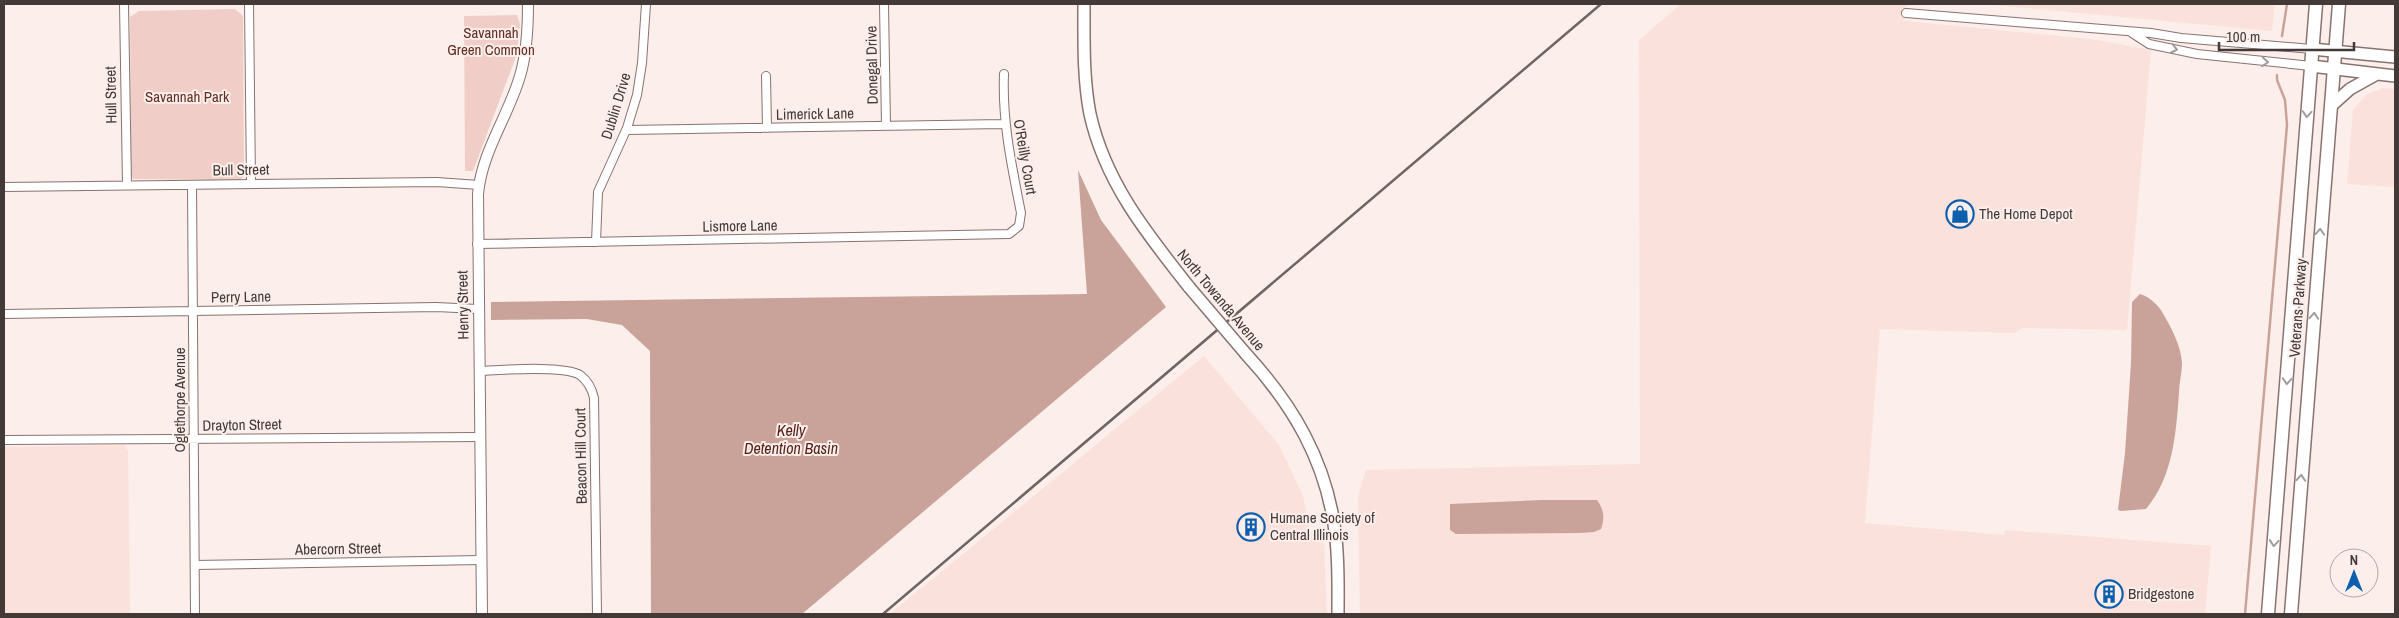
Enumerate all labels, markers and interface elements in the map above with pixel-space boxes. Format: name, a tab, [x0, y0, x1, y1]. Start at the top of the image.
scale bar	[2219, 20, 2354, 52]
park label: Savannah Green Common	[447, 22, 535, 60]
street label: Donegal Drive	[860, 25, 883, 104]
text: 100 m	[2226, 26, 2260, 47]
one-way arrow	[2170, 43, 2179, 54]
one-way arrow	[2262, 56, 2270, 67]
street label: Hull Street	[99, 66, 121, 124]
street label: Dublin Drive	[595, 70, 636, 142]
park label: Savannah Park	[145, 86, 230, 107]
street label: Limerick Lane	[776, 102, 854, 125]
one-way arrow	[2302, 111, 2313, 119]
street label: O'Reilly Court	[1009, 118, 1043, 197]
street label: Bull Street	[212, 158, 270, 180]
shop icon: The Home Depot	[1945, 199, 1975, 229]
place label: The Home Depot	[1979, 203, 2073, 224]
street label: Lismore Lane	[702, 214, 778, 237]
one-way arrow	[2314, 227, 2325, 235]
street label: North Towanda Avenue	[1173, 244, 1270, 355]
street label: Veterans Parkway	[2284, 257, 2311, 358]
street label: Henry Street	[451, 270, 474, 340]
street label: Perry Lane	[211, 285, 271, 308]
one-way arrow	[2308, 312, 2319, 320]
street label: Oglethorpe Avenue	[169, 347, 190, 453]
one-way arrow	[2281, 377, 2292, 385]
street label: Beacon Hill Court	[569, 407, 592, 504]
street label: Drayton Street	[202, 413, 282, 436]
water label: Kelly Detention Basin	[744, 419, 838, 459]
one-way arrow	[2296, 474, 2307, 482]
place label: Humane Society of Central Illinois	[1270, 507, 1375, 545]
building icon: Humane Society of Central Illinois	[1236, 512, 1266, 542]
street label: Abercorn Street	[294, 537, 382, 560]
one-way arrow	[2269, 539, 2280, 547]
north arrow	[2329, 548, 2379, 598]
text: N	[2350, 551, 2358, 569]
building icon: Bridgestone	[2094, 579, 2124, 609]
place label: Bridgestone	[2128, 583, 2194, 604]

